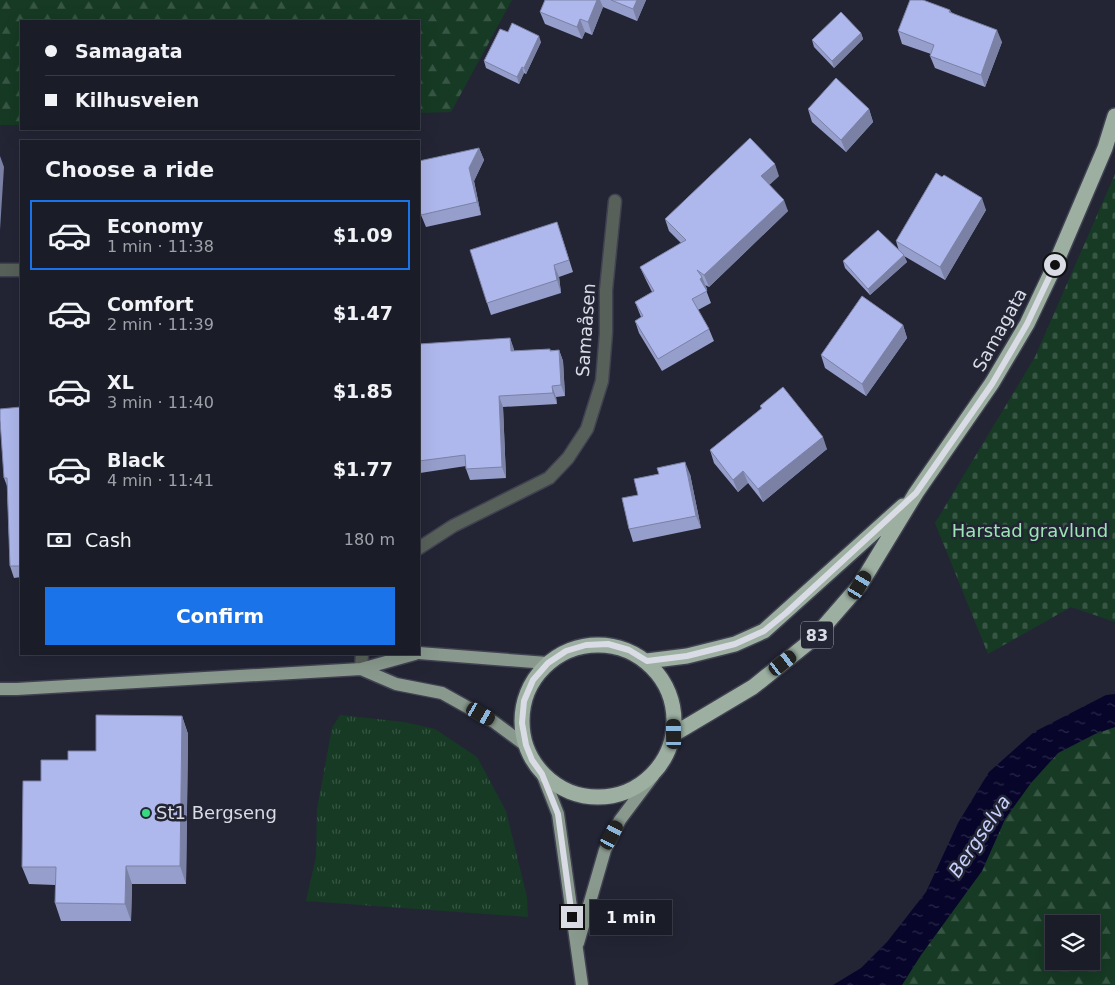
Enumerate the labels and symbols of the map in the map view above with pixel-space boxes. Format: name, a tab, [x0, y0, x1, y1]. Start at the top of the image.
route start	[1044, 254, 1066, 276]
street label: Samaåsen	[572, 282, 599, 378]
street label: Samagata	[968, 285, 1031, 375]
park label: Harstad gravlund	[952, 520, 1108, 541]
car	[845, 568, 874, 602]
road number: 83	[801, 622, 833, 648]
car	[766, 648, 799, 678]
car	[464, 700, 497, 728]
car	[666, 719, 681, 749]
water label: Bergselva	[943, 791, 1015, 881]
place label: St1 Bergseng	[156, 802, 277, 823]
marker: St1 Bergseng	[140, 807, 152, 819]
car	[598, 818, 625, 852]
callout: 1 min	[590, 900, 672, 934]
route end	[561, 906, 583, 928]

